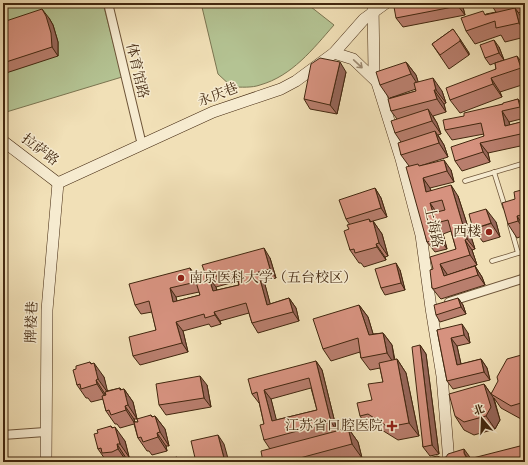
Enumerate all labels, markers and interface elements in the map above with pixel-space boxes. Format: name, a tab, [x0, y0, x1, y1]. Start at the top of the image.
street label: 体育馆路	[124, 42, 151, 100]
one-way arrow	[353, 59, 363, 69]
street label: 永庆巷	[196, 80, 240, 109]
street label: 拉萨路	[19, 131, 62, 168]
street label: 上海路	[422, 205, 445, 249]
place label: 西楼	[453, 224, 481, 239]
marker: 西楼	[484, 227, 494, 237]
place label: 南京医科大学（五台校区）	[189, 270, 357, 285]
marker: 南京医科大学（五台校区）	[176, 273, 186, 283]
street label: 牌楼巷	[23, 301, 40, 343]
north arrow	[462, 399, 502, 439]
text: 北	[472, 403, 486, 418]
place label: 江苏省口腔医院	[285, 418, 383, 433]
marker: 江苏省口腔医院	[386, 420, 398, 432]

